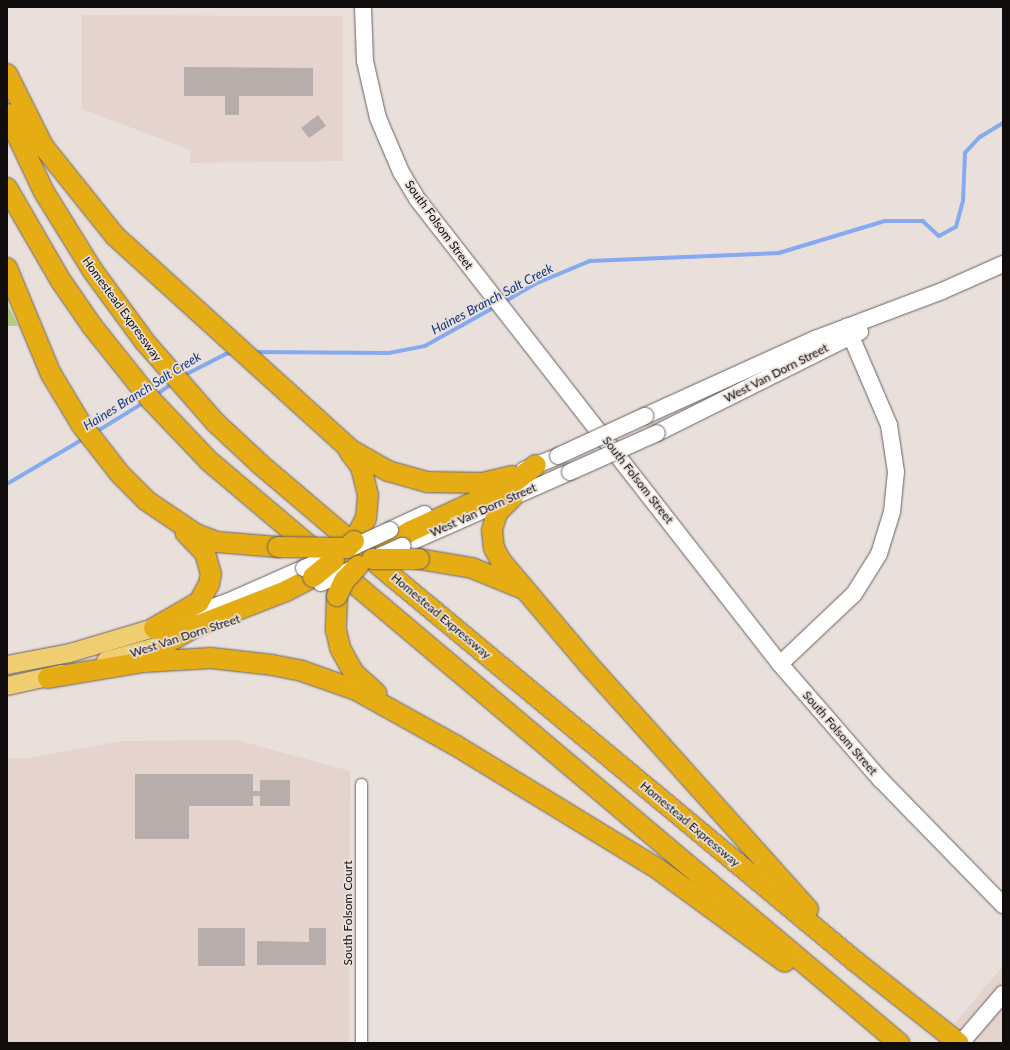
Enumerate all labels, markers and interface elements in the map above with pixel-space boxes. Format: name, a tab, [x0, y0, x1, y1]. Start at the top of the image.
street label: South Folsom Street	[402, 178, 476, 272]
street label: Homestead Expressway	[79, 254, 165, 364]
water label: Haines Branch Salt Creek	[428, 260, 556, 338]
street label: West Van Dorn Street	[721, 340, 831, 406]
water label: Haines Branch Salt Creek	[80, 348, 204, 434]
street label: South Folsom Street	[600, 434, 676, 526]
street label: West Van Dorn Street	[427, 480, 539, 540]
street label: Homestead Expressway	[388, 570, 494, 662]
street label: West Van Dorn Street	[128, 611, 242, 661]
street label: South Folsom Street	[800, 688, 880, 778]
street label: Homestead Expressway	[637, 778, 743, 870]
street label: South Folsom Court	[341, 861, 355, 965]

